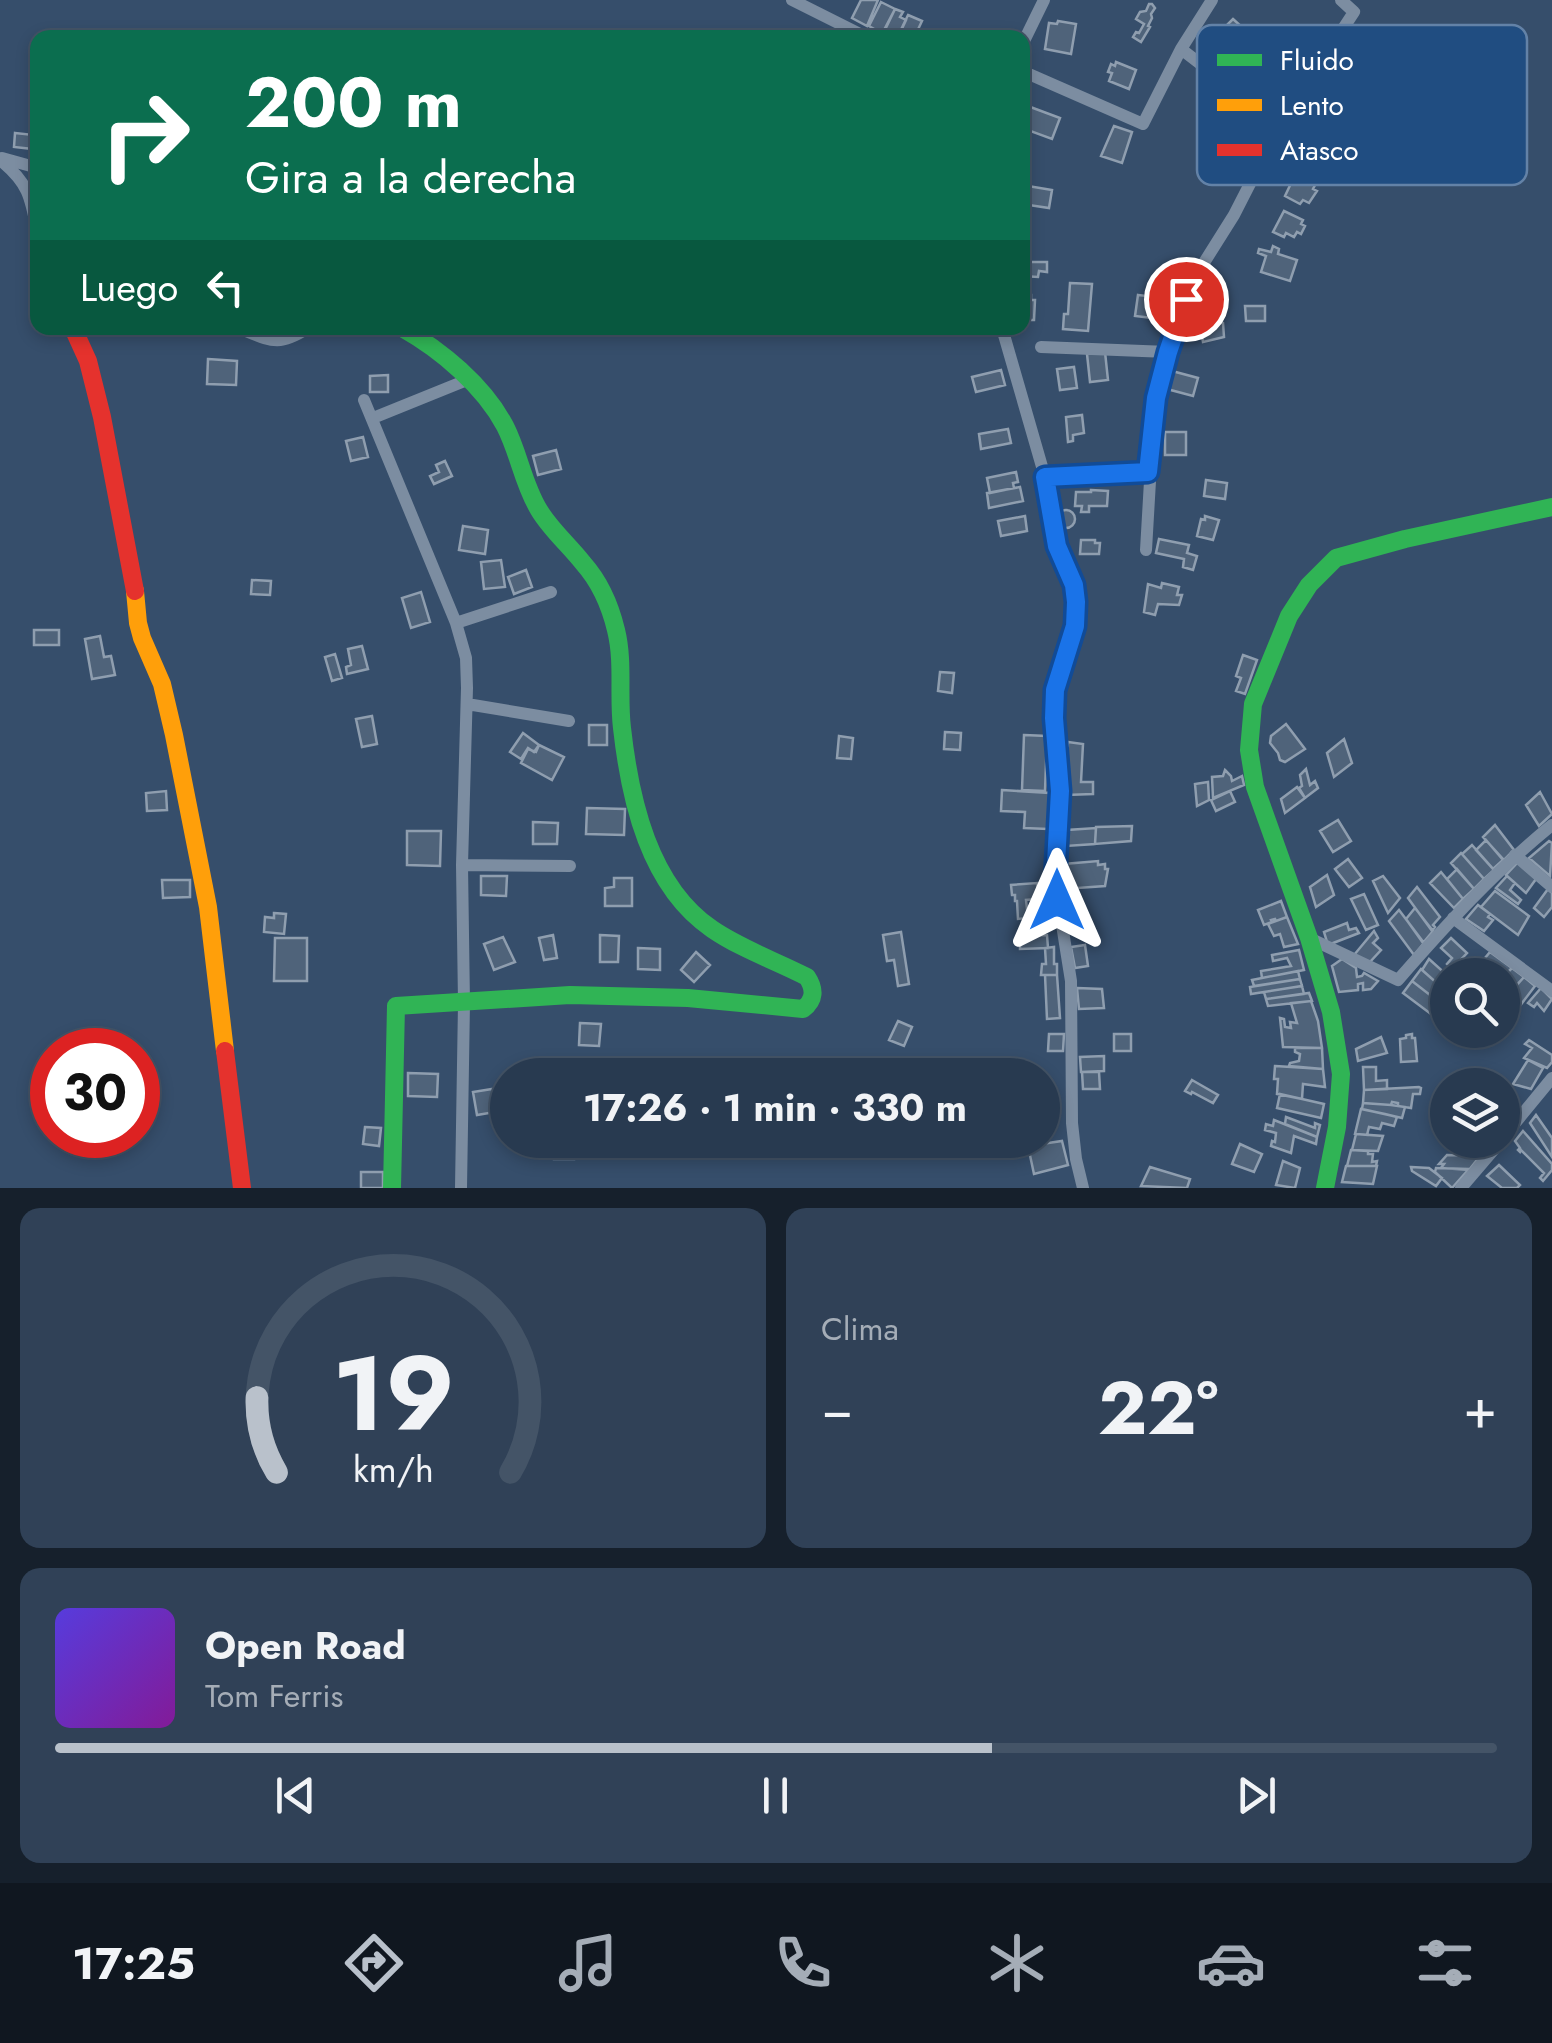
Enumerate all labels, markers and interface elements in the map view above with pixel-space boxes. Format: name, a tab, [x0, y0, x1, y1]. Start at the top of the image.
legend	[1197, 25, 1527, 185]
text: Fluido	[1280, 40, 1354, 81]
text: 200 m	[245, 52, 462, 153]
icon: right	[80, 70, 210, 200]
text: Lento	[1280, 85, 1344, 126]
text: Atasco	[1280, 130, 1359, 171]
text: Gira a la derecha	[245, 145, 576, 210]
pin	[1144, 257, 1229, 342]
text: Luego	[80, 260, 178, 315]
icon: left	[198, 260, 253, 315]
icon: arrive	[1159, 272, 1214, 327]
position arrow	[1005, 848, 1109, 952]
map controls	[1430, 958, 1520, 1158]
button: search	[1430, 958, 1520, 1048]
speed limit sign: 30	[30, 1028, 160, 1158]
button: layers	[1430, 1068, 1520, 1158]
text: 17:26 · 1 min · 330 m	[583, 1080, 967, 1135]
text: Clima	[821, 1306, 899, 1352]
text: 19	[332, 1319, 454, 1469]
text: 22°	[1098, 1354, 1219, 1462]
text: −	[821, 1369, 853, 1449]
text: +	[1463, 1369, 1497, 1449]
text: km/h	[353, 1444, 433, 1495]
text: Open Road	[205, 1618, 406, 1673]
text: Tom Ferris	[205, 1673, 343, 1719]
icon: previous	[268, 1768, 323, 1823]
icon: pause	[748, 1768, 803, 1823]
icon: next	[1229, 1768, 1284, 1823]
icon: directions	[339, 1928, 409, 1998]
icon: music	[553, 1928, 623, 1998]
icon: phone	[768, 1928, 838, 1998]
icon: climate	[982, 1928, 1052, 1998]
icon: car	[1196, 1928, 1266, 1998]
icon: filters	[1410, 1928, 1480, 1998]
text: 17:25	[72, 1931, 195, 1996]

